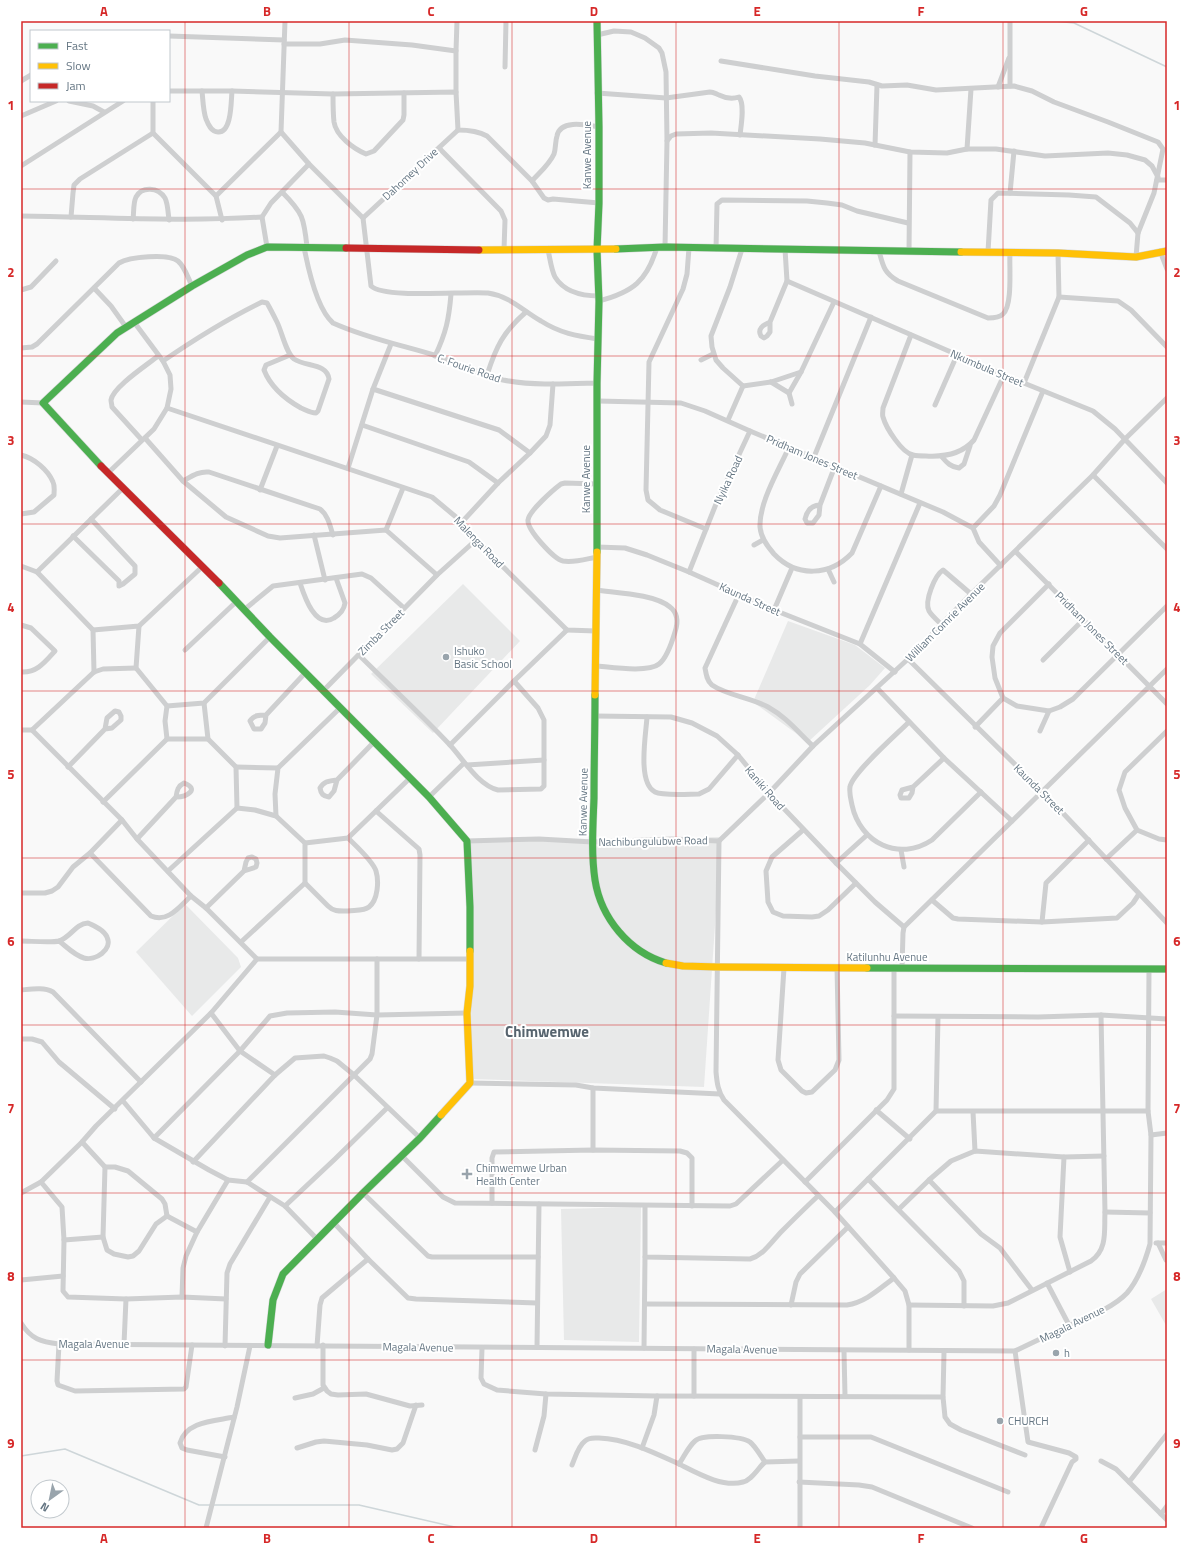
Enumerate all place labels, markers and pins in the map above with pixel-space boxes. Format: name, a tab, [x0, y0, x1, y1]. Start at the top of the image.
place label: Ishuko Basic School	[454, 643, 512, 672]
marker: Ishuko Basic School	[441, 652, 451, 662]
place label: Chimwemwe Urban Health Center	[476, 1160, 567, 1189]
marker: Chimwemwe Urban Health Center	[461, 1168, 473, 1180]
place label: h	[1064, 1345, 1070, 1361]
marker: h	[1051, 1348, 1061, 1358]
place label: CHURCH	[1008, 1413, 1049, 1429]
marker: CHURCH	[995, 1416, 1005, 1426]

